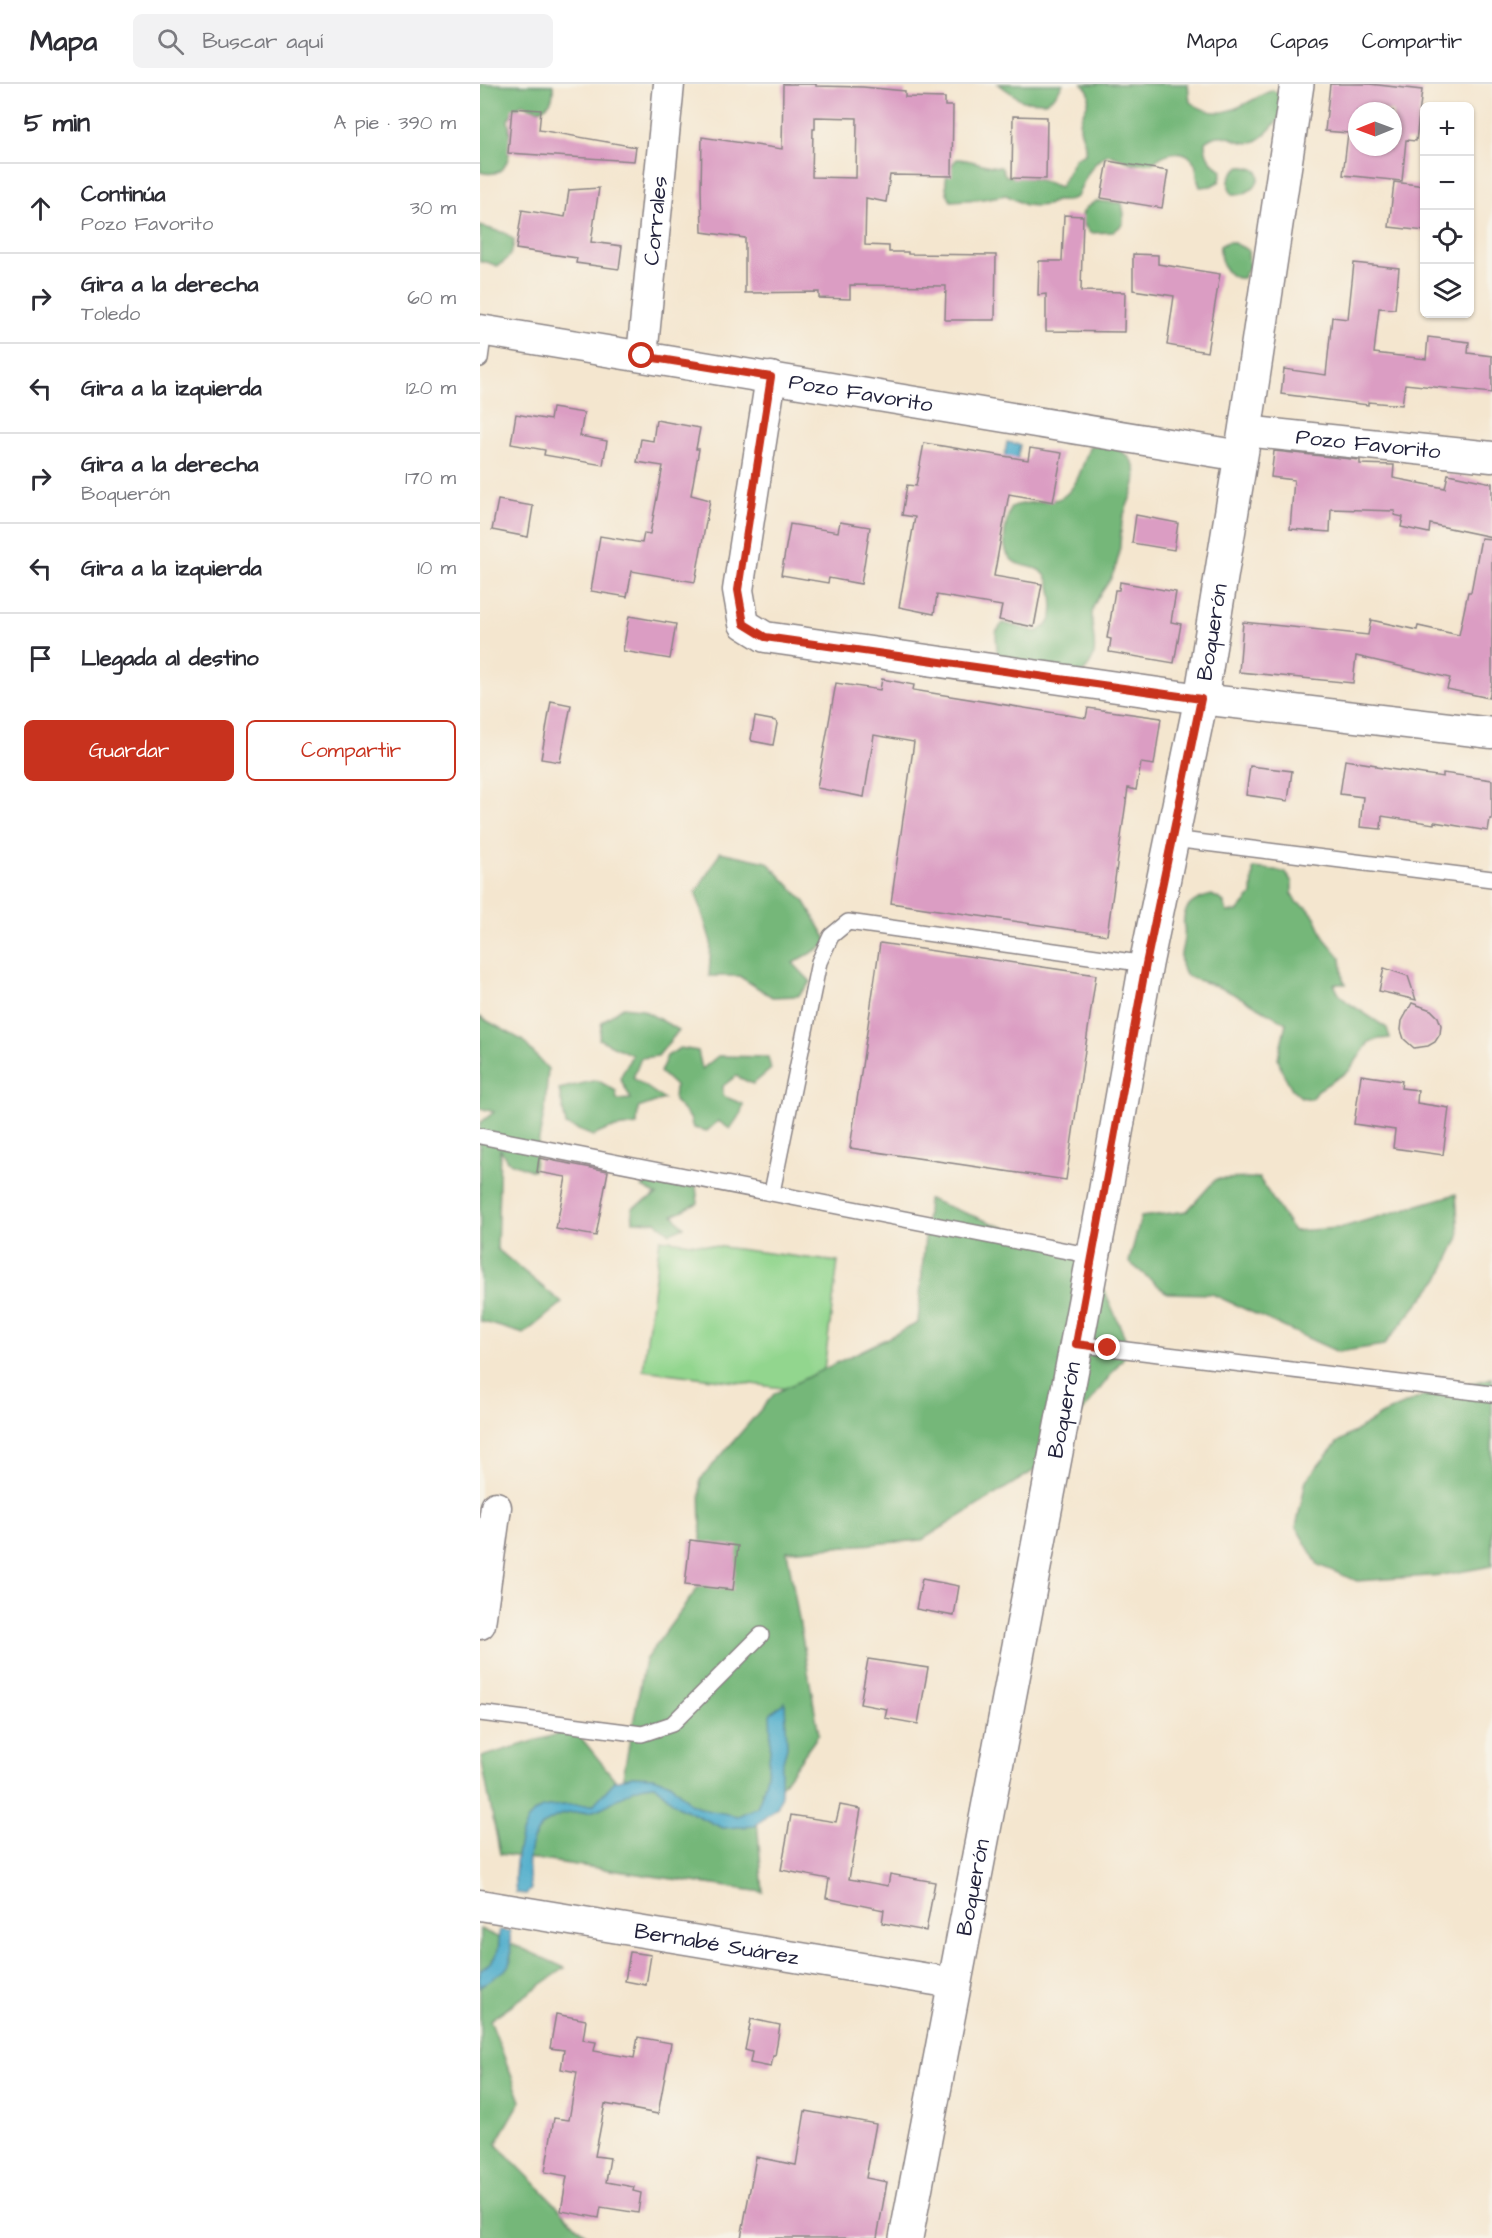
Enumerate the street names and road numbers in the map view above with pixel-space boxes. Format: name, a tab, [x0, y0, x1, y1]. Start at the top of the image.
street label: Corrales	[636, 174, 675, 267]
street label: Pozo Favorito	[787, 366, 936, 420]
street label: Pozo Favorito	[1294, 421, 1443, 467]
street label: Boquerón	[1189, 581, 1235, 683]
street label: Boquerón	[1040, 1359, 1088, 1461]
street label: Boquerón	[949, 1836, 997, 1938]
street label: Bernabé Suárez	[632, 1915, 802, 1973]

